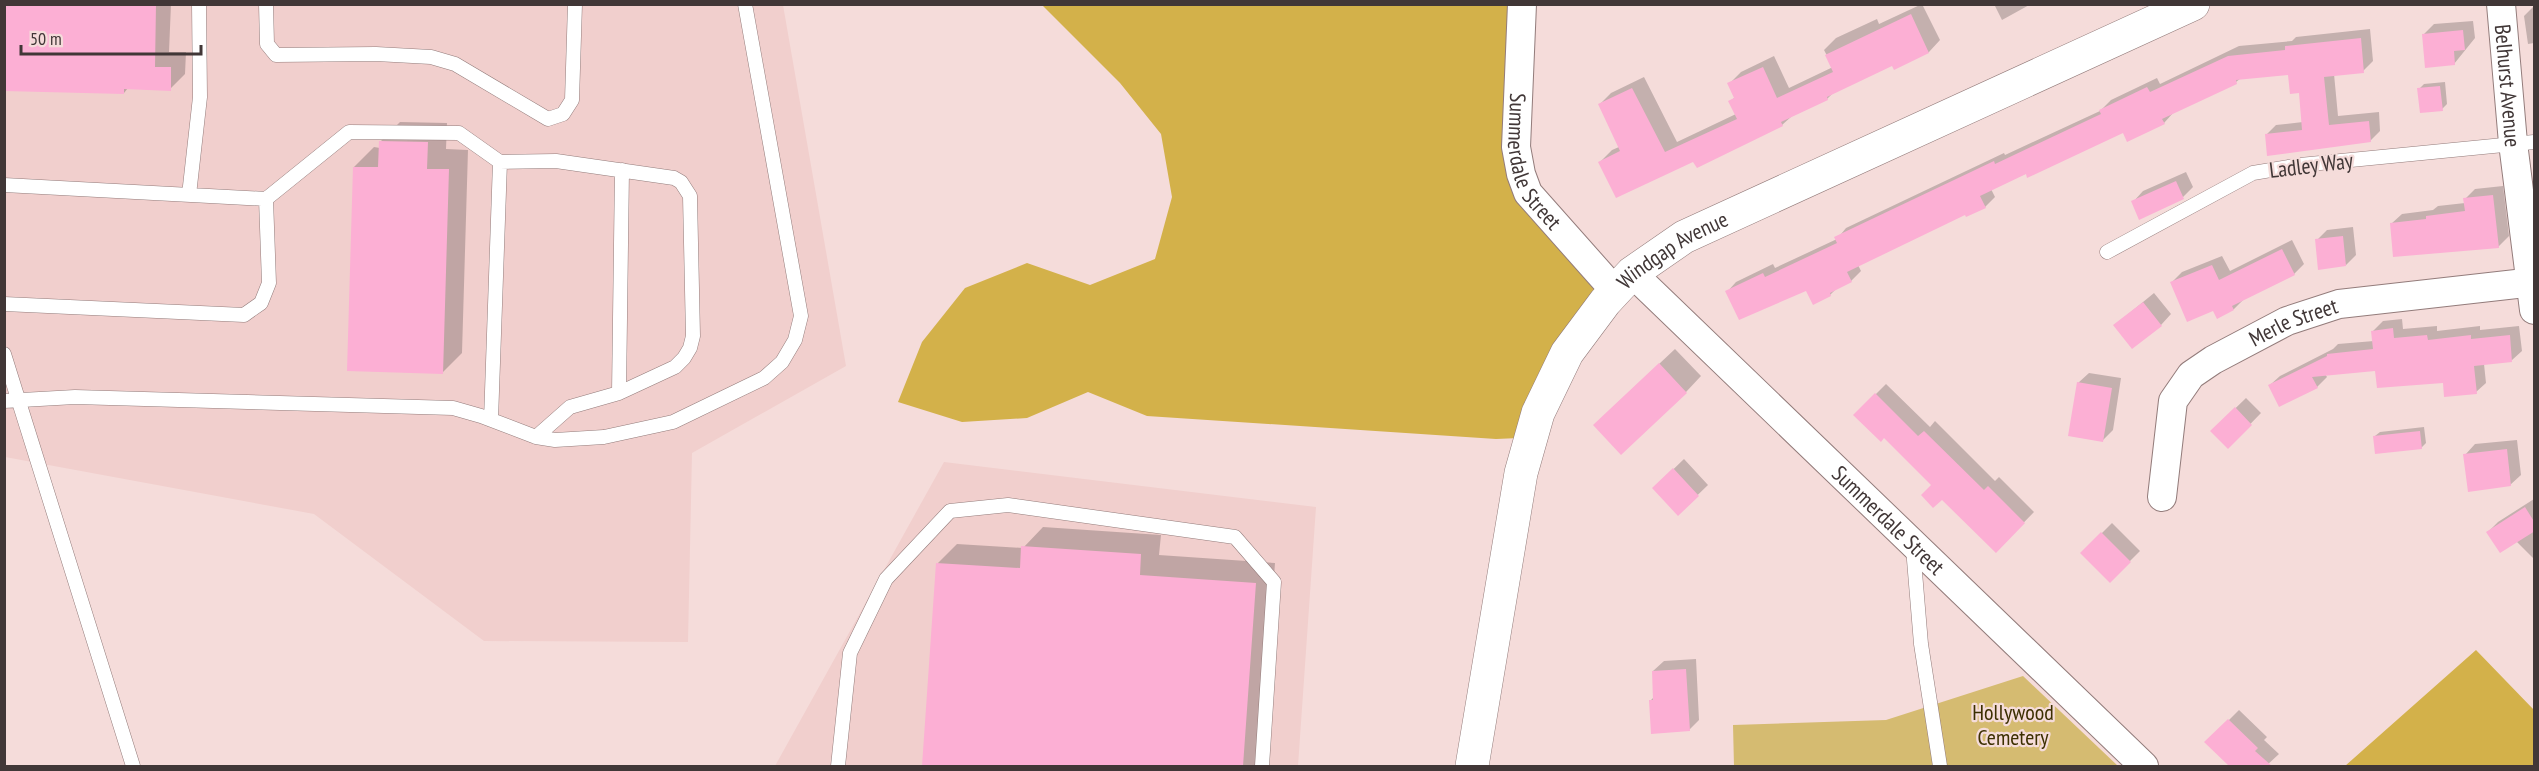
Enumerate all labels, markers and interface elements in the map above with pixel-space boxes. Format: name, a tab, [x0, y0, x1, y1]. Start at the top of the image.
scale bar	[21, 18, 201, 56]
street label: Belhurst Avenue	[2489, 23, 2527, 148]
text: 50 m	[30, 27, 62, 50]
street label: Summerdale Street	[1502, 93, 1568, 235]
street label: Ladley Way	[2268, 146, 2355, 184]
street label: Windgap Avenue	[1610, 205, 1732, 295]
street label: Merle Street	[2244, 291, 2341, 353]
street label: Summerdale Street	[1826, 459, 1951, 581]
park label: Hollywood Cemetery	[1972, 698, 2054, 751]

